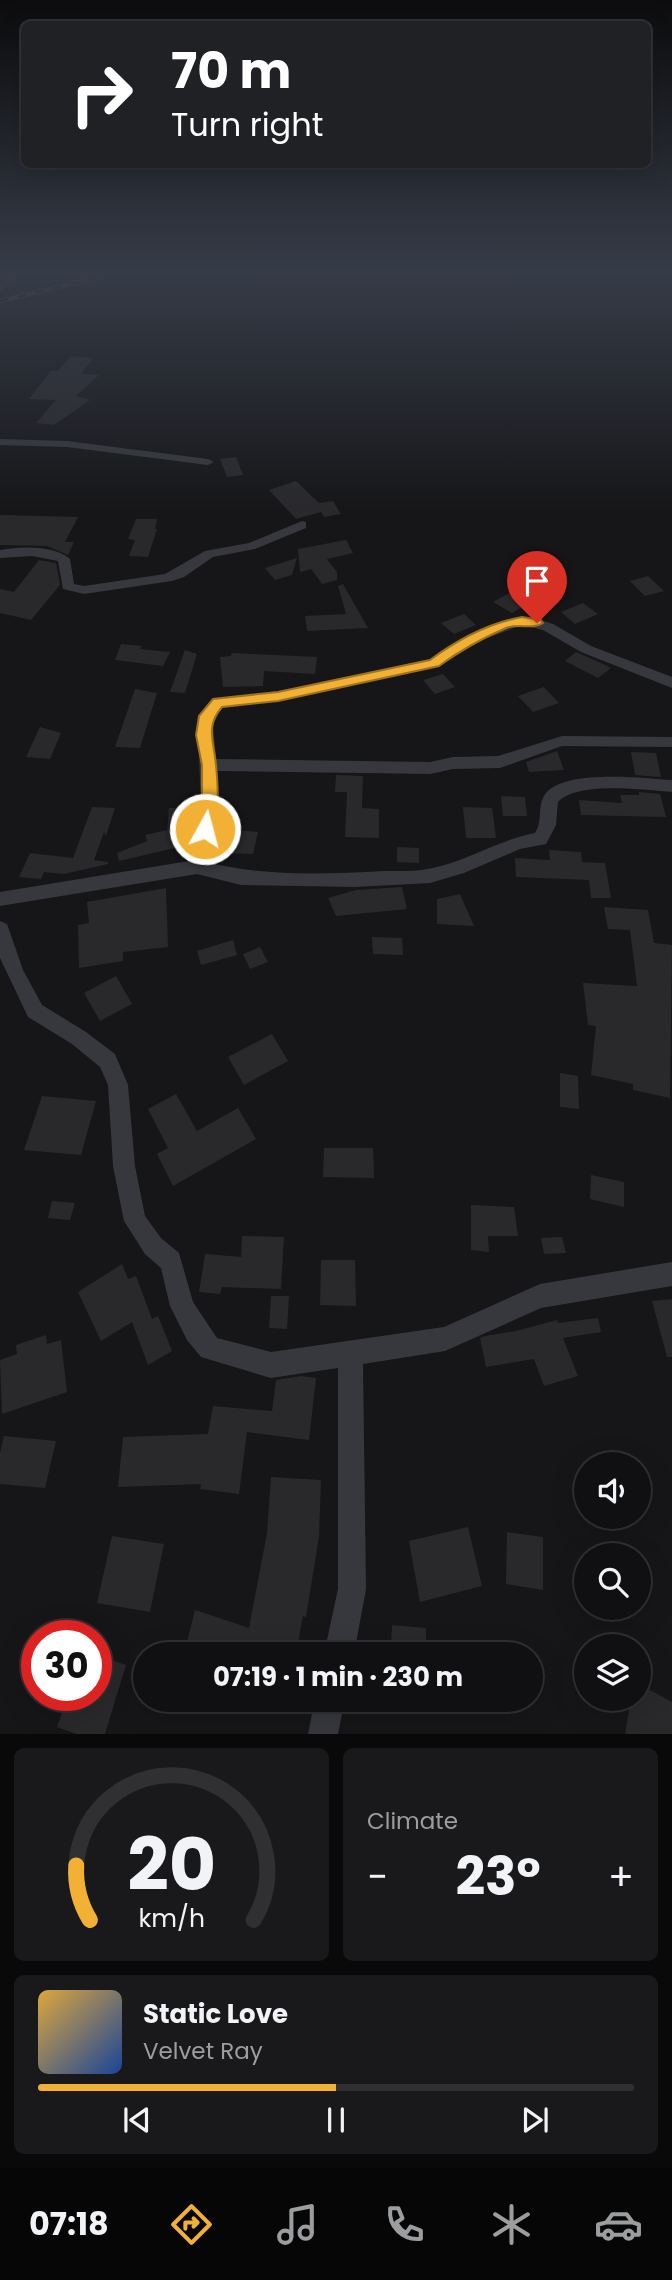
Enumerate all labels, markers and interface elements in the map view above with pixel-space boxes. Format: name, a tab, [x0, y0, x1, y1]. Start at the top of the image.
text: 70 m	[171, 37, 291, 105]
icon: right	[56, 49, 147, 140]
text: Turn right	[171, 102, 323, 147]
pin	[507, 551, 567, 623]
icon: arrive	[518, 562, 556, 600]
position arrow	[168, 792, 242, 866]
map controls	[574, 1452, 651, 1711]
button: sound	[574, 1452, 651, 1529]
button: search	[574, 1543, 651, 1620]
speed limit sign: 30	[21, 1620, 112, 1711]
button: layers	[574, 1634, 651, 1711]
text: 07:19 · 1 min · 230 m	[213, 1659, 463, 1695]
text: Climate	[367, 1805, 458, 1837]
text: 20	[127, 1815, 216, 1916]
text: 23°	[455, 1840, 541, 1913]
text: −	[367, 1850, 388, 1903]
text: +	[608, 1850, 634, 1903]
text: km/h	[138, 1901, 205, 1936]
text: Static Love	[143, 1996, 288, 2032]
text: Velvet Ray	[143, 2035, 263, 2067]
icon: previous	[118, 2101, 156, 2139]
icon: pause	[317, 2101, 355, 2139]
icon: next	[516, 2101, 554, 2139]
icon: directions	[167, 2200, 216, 2249]
icon: music	[273, 2200, 322, 2249]
icon: phone	[380, 2200, 429, 2249]
icon: climate	[487, 2200, 536, 2249]
icon: car	[594, 2200, 643, 2249]
text: 07:18	[29, 2201, 109, 2246]

